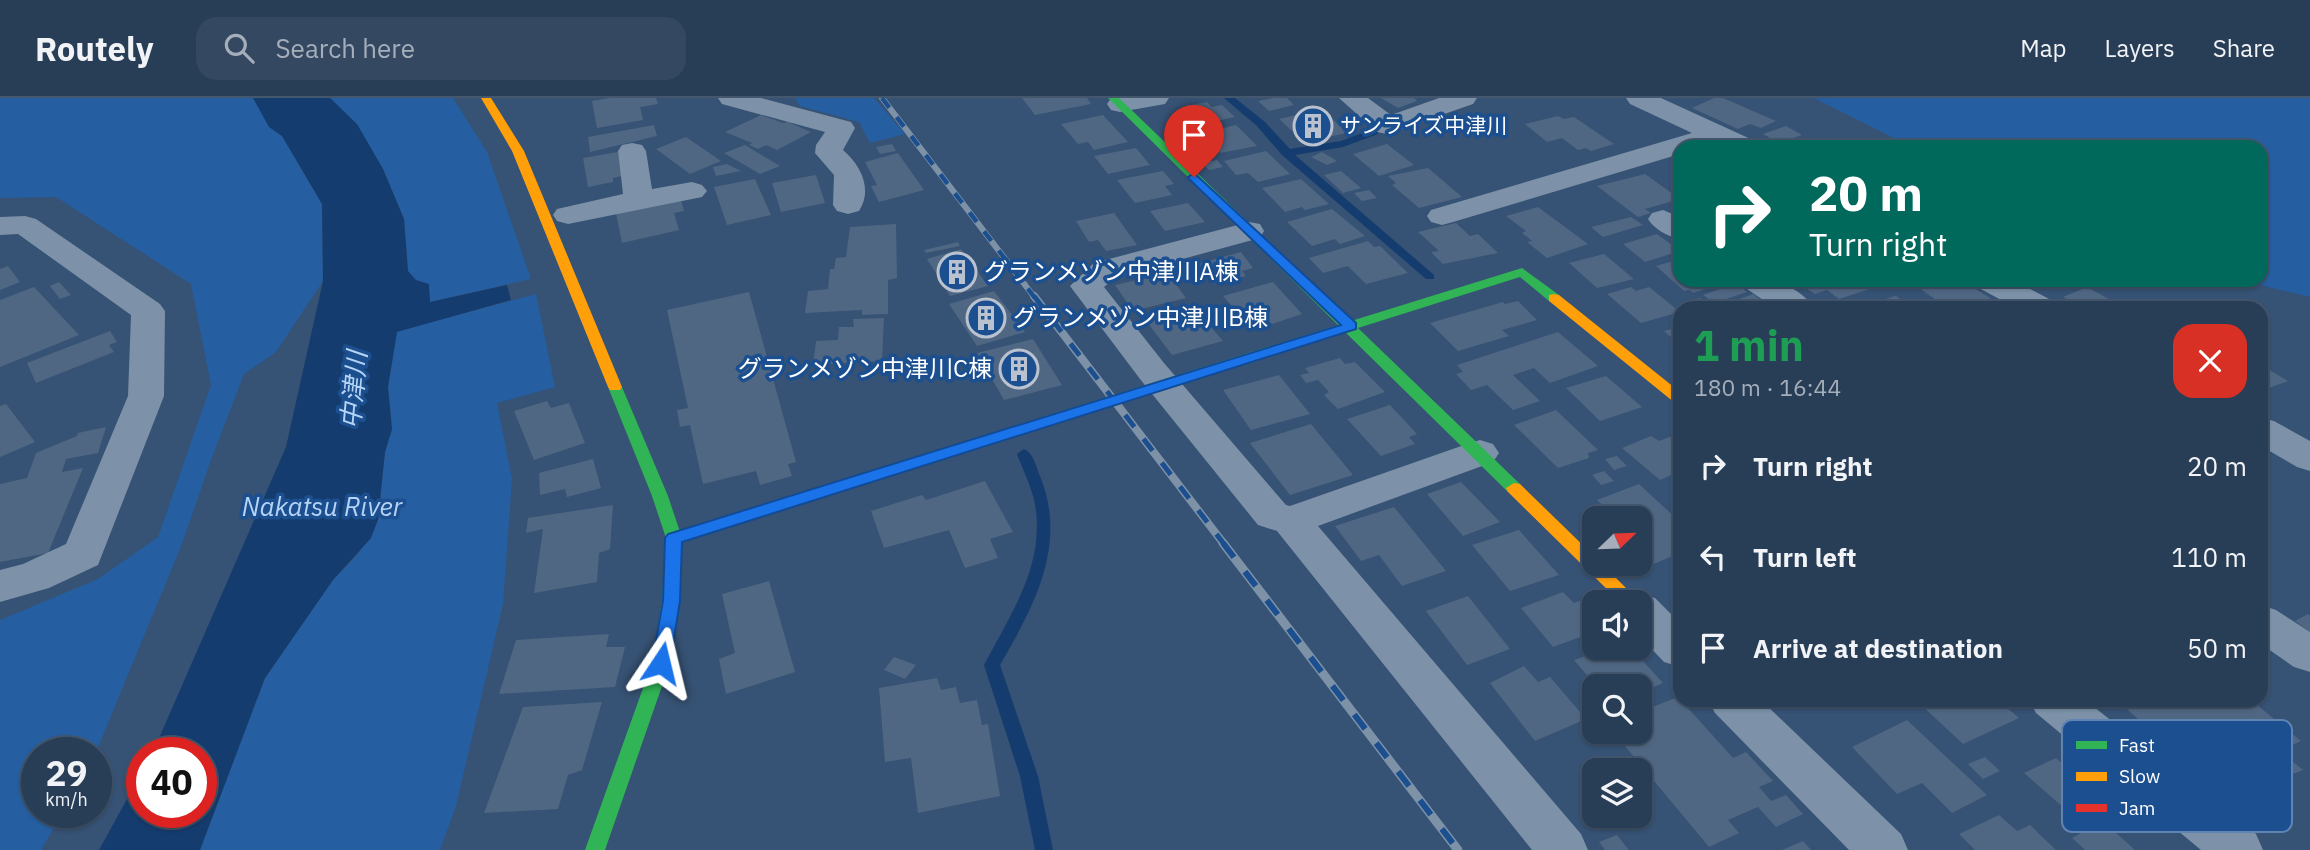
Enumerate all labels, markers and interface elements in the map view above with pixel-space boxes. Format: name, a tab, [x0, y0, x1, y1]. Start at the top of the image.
search box	[196, 17, 686, 80]
text: Routely	[35, 27, 154, 70]
icon: search	[220, 29, 258, 67]
text: Search here	[276, 31, 415, 65]
text: Map	[2020, 32, 2067, 64]
text: Layers	[2105, 32, 2175, 64]
text: Share	[2213, 32, 2275, 64]
pin	[1164, 105, 1224, 177]
building icon: サンライズ中津川	[1292, 105, 1334, 147]
place label: サンライズ中津川	[1340, 111, 1507, 139]
icon: arrive	[1175, 116, 1213, 154]
text: 20 m	[1809, 161, 1923, 224]
icon: right	[1694, 168, 1785, 259]
text: Turn right	[1809, 223, 1947, 265]
building icon: グランメゾン中津川A棟	[936, 251, 978, 293]
place label: グランメゾン中津川A棟	[984, 255, 1239, 287]
building icon: グランメゾン中津川B棟	[965, 297, 1007, 339]
place label: グランメゾン中津川B棟	[1013, 301, 1268, 333]
text: 1 min	[1694, 318, 1804, 373]
button: close	[2173, 324, 2247, 398]
water label: 中津川	[333, 347, 374, 430]
building icon: グランメゾン中津川C棟	[998, 348, 1040, 390]
place label: グランメゾン中津川C棟	[738, 352, 992, 384]
text: 180 m · 16:44	[1694, 372, 1841, 402]
icon: right	[1694, 447, 1732, 485]
text: Turn right	[1753, 449, 1872, 483]
text: 20 m	[2187, 449, 2247, 483]
water label: Nakatsu River	[242, 489, 404, 523]
north arrow	[1582, 506, 1652, 576]
map controls	[1582, 506, 1652, 828]
icon: left	[1694, 538, 1732, 576]
text: Turn left	[1753, 540, 1856, 574]
text: 110 m	[2171, 540, 2247, 574]
button: sound	[1582, 590, 1652, 660]
position arrow	[624, 626, 698, 700]
icon: arrive	[1694, 629, 1732, 667]
text: Arrive at destination	[1753, 631, 2003, 665]
text: 50 m	[2187, 631, 2247, 665]
button: search	[1582, 674, 1652, 744]
legend	[2062, 720, 2292, 832]
text: Fast	[2119, 733, 2155, 757]
speed limit sign: 40	[126, 737, 217, 828]
text: 29	[45, 750, 88, 796]
button: layers	[1582, 758, 1652, 828]
text: Slow	[2119, 764, 2160, 788]
text: km/h	[45, 788, 88, 811]
text: Jam	[2119, 796, 2155, 820]

